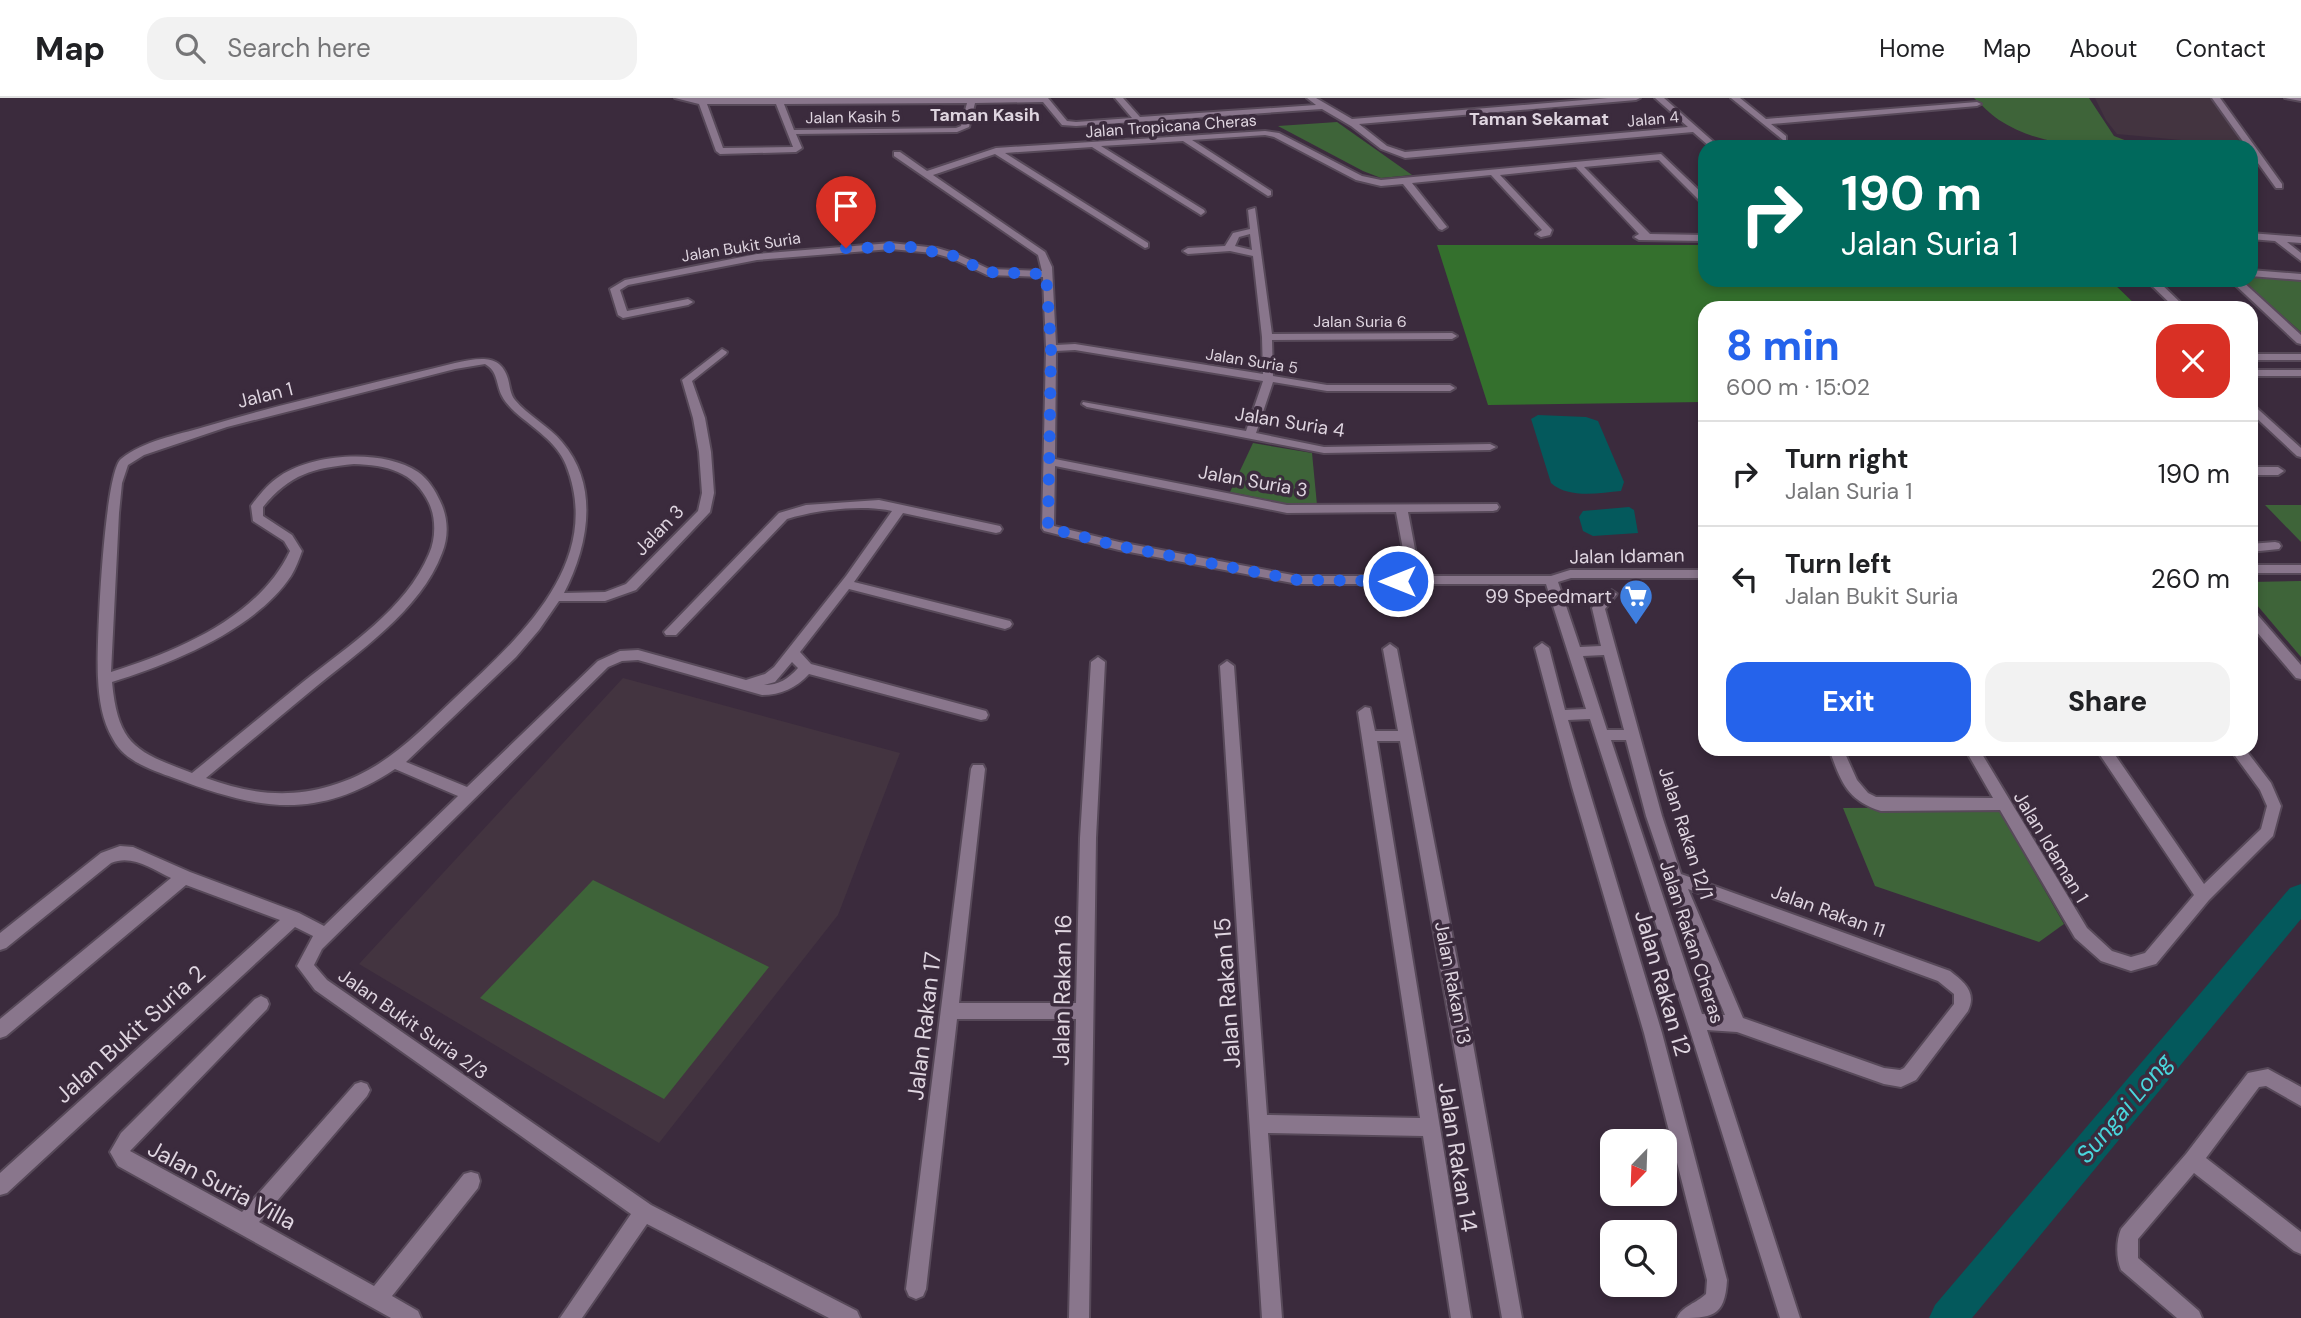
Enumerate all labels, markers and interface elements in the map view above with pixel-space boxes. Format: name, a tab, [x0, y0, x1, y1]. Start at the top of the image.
search box	[147, 17, 637, 80]
text: Map	[35, 27, 105, 70]
icon: search	[171, 29, 209, 67]
text: Search here	[227, 31, 371, 65]
text: Home	[1879, 33, 1945, 64]
text: Map	[1983, 33, 2031, 64]
text: About	[2069, 33, 2138, 64]
text: Contact	[2176, 33, 2266, 64]
district label: Taman Kasih	[930, 103, 1040, 127]
street label: Jalan Kasih 5	[805, 106, 901, 128]
street label: Jalan 4	[1626, 106, 1680, 132]
district label: Taman Sekamat	[1469, 107, 1609, 131]
street label: Jalan Tropicana Cheras	[1085, 110, 1257, 142]
text: 190 m	[1841, 161, 1982, 225]
icon: right	[1726, 168, 1817, 259]
pin	[816, 176, 876, 248]
icon: arrive	[827, 187, 865, 225]
text: Jalan Suria 1	[1841, 223, 2018, 265]
street label: Jalan Bukit Suria	[680, 227, 802, 267]
street label: Jalan Suria 6	[1313, 311, 1407, 332]
text: 8 min	[1726, 318, 1840, 373]
button: close	[2156, 324, 2230, 398]
street label: Jalan Suria 5	[1204, 343, 1300, 379]
text: 600 m · 15:02	[1726, 372, 1870, 402]
street label: Jalan 1	[235, 376, 295, 414]
street label: Jalan Suria 4	[1233, 401, 1347, 443]
text: Turn right	[1785, 442, 1909, 476]
icon: right	[1726, 455, 1764, 493]
text: 190 m	[2158, 457, 2230, 491]
street label: Jalan Suria 3	[1196, 459, 1310, 503]
text: Jalan Suria 1	[1785, 476, 1912, 506]
street label: Jalan 3	[629, 499, 689, 561]
street label: Jalan Idaman	[1569, 542, 1685, 570]
position arrow	[1361, 544, 1435, 618]
text: Turn left	[1785, 547, 1892, 581]
icon: left	[1726, 560, 1764, 598]
text: 260 m	[2151, 562, 2230, 596]
supermarket icon: 99 Speedmart	[1617, 577, 1655, 626]
text: Jalan Bukit Suria	[1785, 581, 1958, 611]
place label: 99 Speedmart	[1485, 584, 1612, 609]
button: Exit	[1726, 662, 1971, 742]
button: Share	[1985, 662, 2230, 742]
street label: Jalan Rakan 12/1	[1653, 764, 1719, 902]
street label: Jalan Idaman 1	[2008, 786, 2094, 908]
street label: Jalan Rakan Cheras	[1654, 857, 1730, 1027]
street label: Jalan Rakan 11	[1768, 879, 1888, 943]
street label: Jalan Rakan 12	[1628, 906, 1698, 1060]
street label: Jalan Rakan 16	[1046, 914, 1078, 1066]
street label: Jalan Rakan 15	[1207, 916, 1247, 1070]
street label: Jalan Rakan 13	[1429, 919, 1477, 1047]
street label: Jalan Rakan 17	[900, 950, 948, 1102]
street label: Jalan Bukit Suria 2	[48, 958, 212, 1110]
street label: Jalan Bukit Suria 2/3	[333, 963, 493, 1085]
water label: Sungai Long	[2069, 1046, 2179, 1169]
street label: Jalan Rakan 14	[1431, 1080, 1485, 1234]
north arrow	[1600, 1129, 1676, 1206]
map controls	[1600, 1129, 1677, 1297]
street label: Jalan Suria Villa	[143, 1133, 301, 1237]
button: search	[1600, 1220, 1677, 1297]

